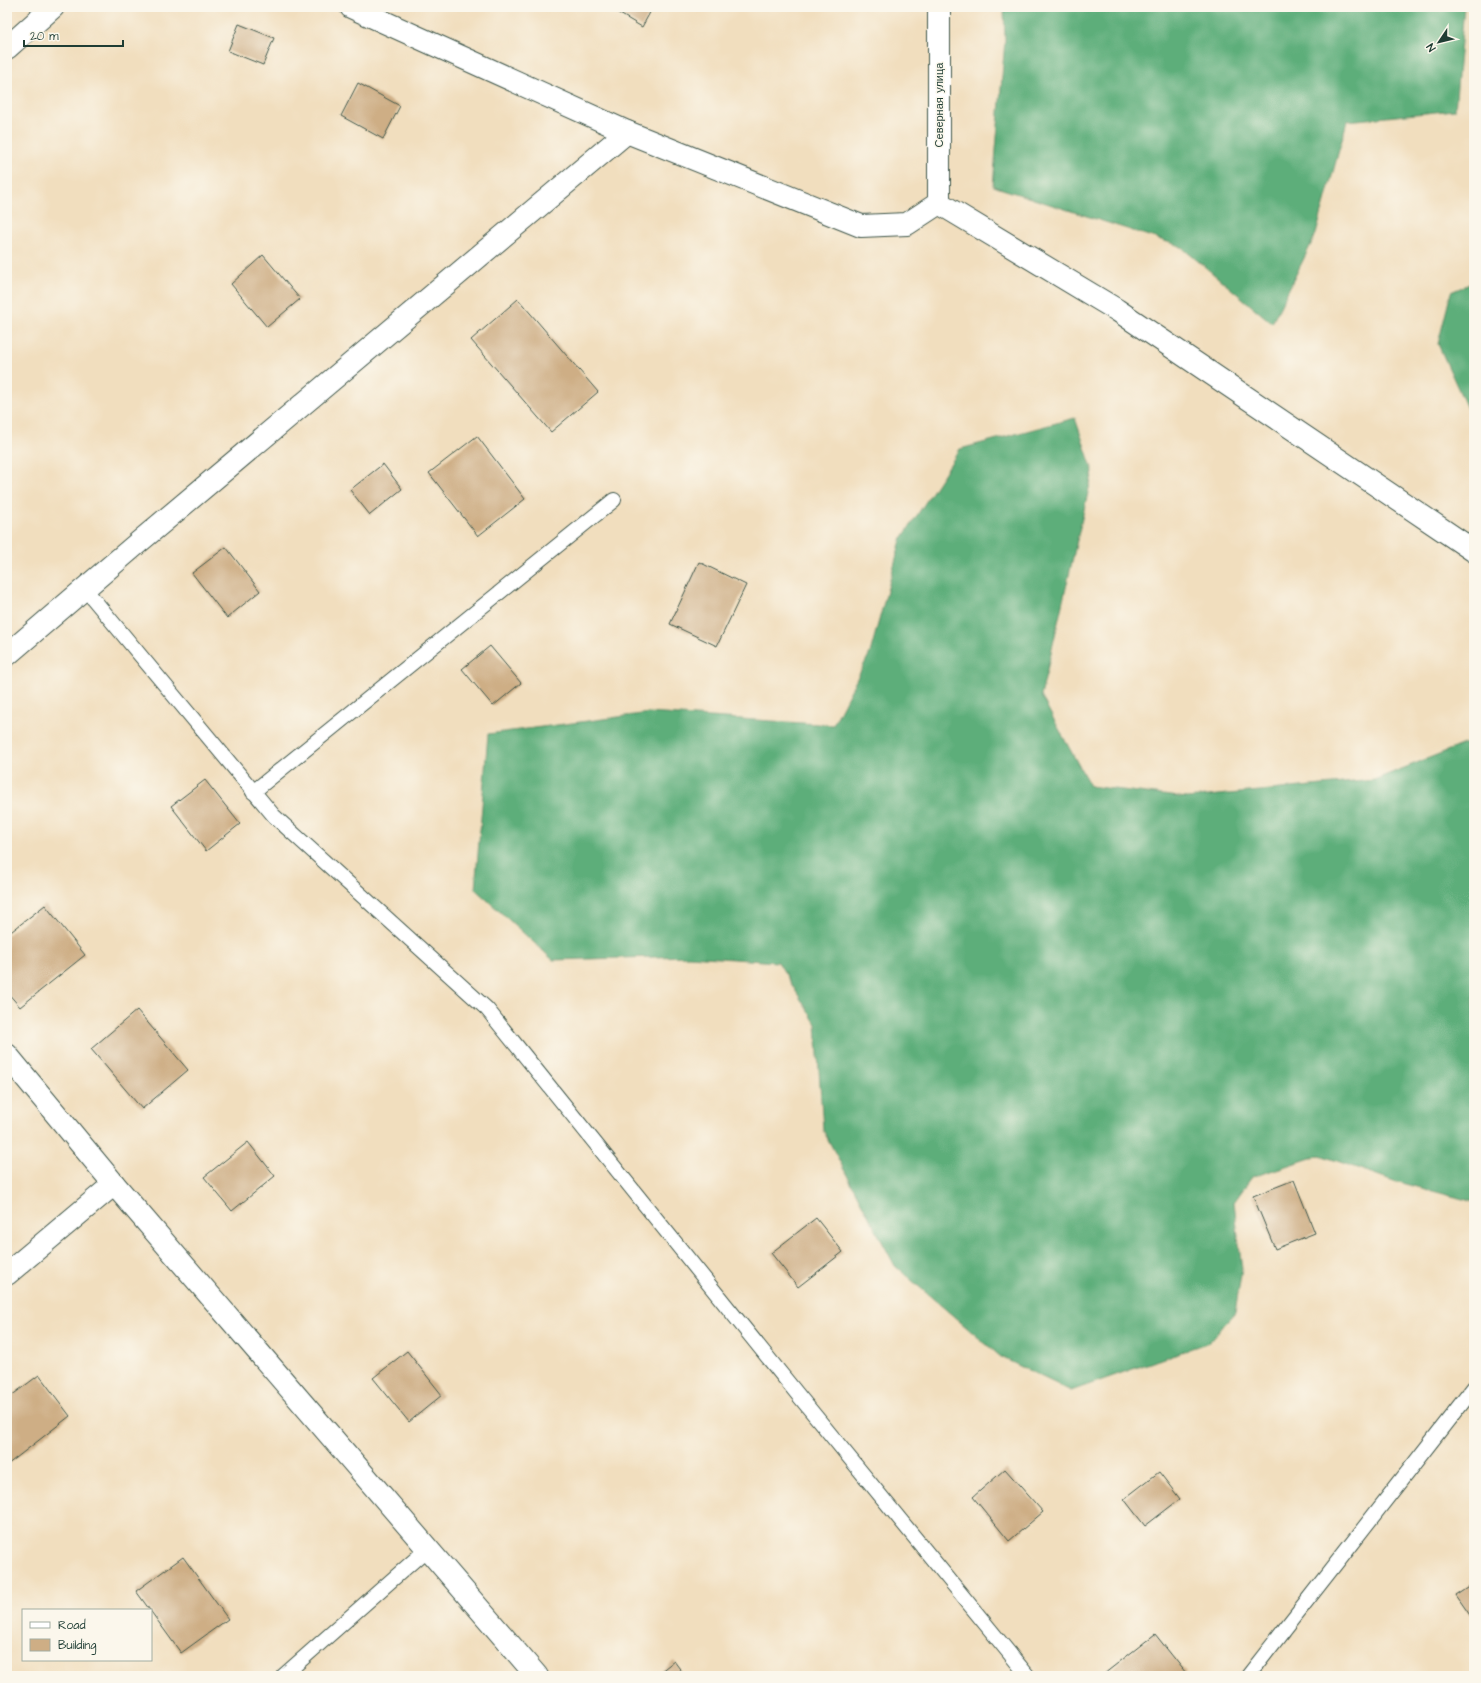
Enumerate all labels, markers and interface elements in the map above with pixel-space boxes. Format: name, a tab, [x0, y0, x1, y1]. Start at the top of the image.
scale bar	[24, 22, 123, 48]
north arrow	[1419, 22, 1459, 62]
text: 20 m	[30, 28, 59, 45]
text: N	[1423, 40, 1439, 55]
street label: Северная улица	[932, 62, 947, 147]
legend	[22, 1609, 152, 1661]
text: Road	[58, 1617, 86, 1634]
text: Building	[58, 1637, 96, 1655]

